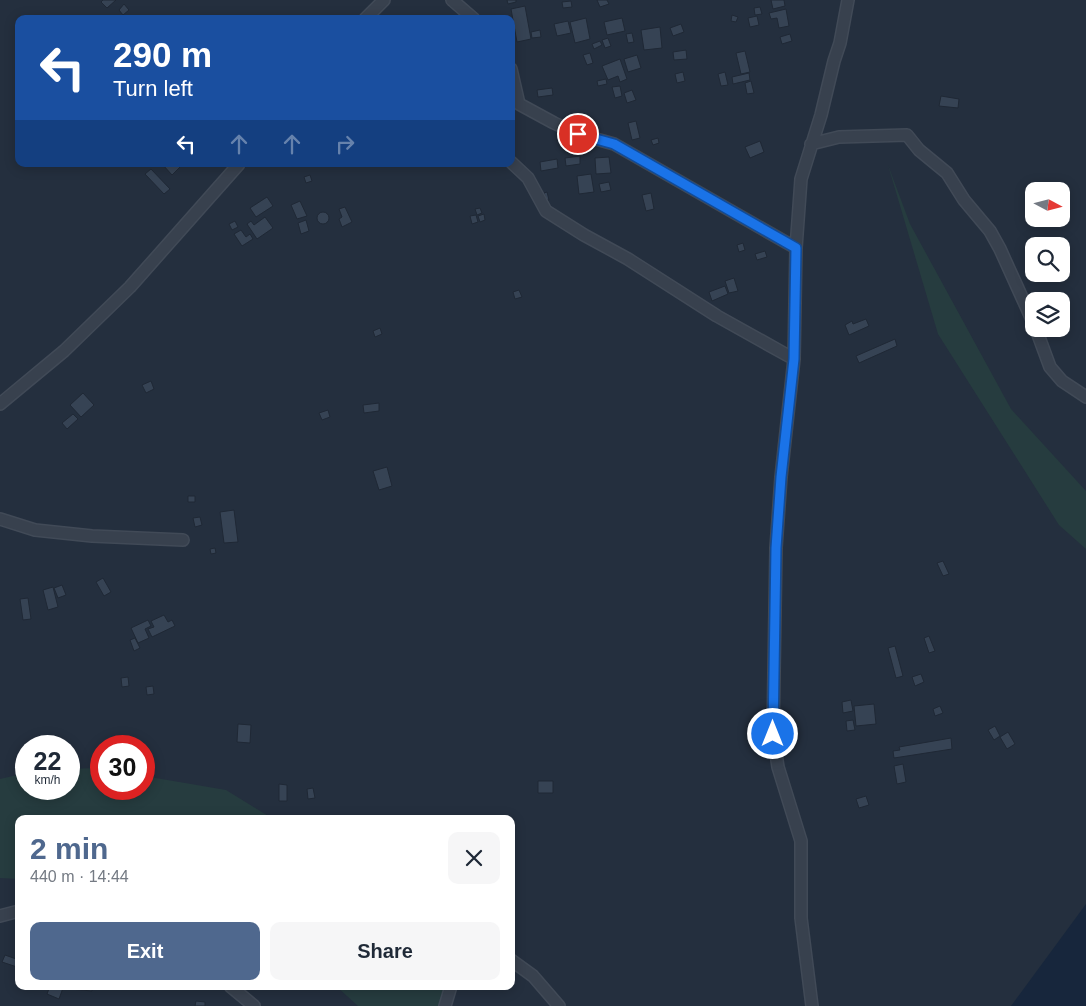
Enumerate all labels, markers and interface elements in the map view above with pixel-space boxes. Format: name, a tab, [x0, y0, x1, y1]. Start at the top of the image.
icon: left	[30, 35, 95, 100]
text: 290 m	[113, 35, 212, 74]
text: Turn left	[113, 76, 193, 101]
pin	[557, 113, 599, 155]
icon: arrive	[564, 120, 592, 148]
icon: left	[172, 130, 200, 158]
icon: ahead	[225, 130, 253, 158]
icon: ahead	[278, 130, 306, 158]
icon: right	[331, 130, 359, 158]
north arrow	[1025, 182, 1070, 228]
map controls	[1025, 182, 1070, 337]
button: search	[1025, 237, 1070, 282]
button: layers	[1025, 292, 1070, 337]
position arrow	[746, 707, 798, 759]
speed limit sign: 30	[90, 735, 155, 800]
text: 22	[34, 747, 61, 775]
text: km/h	[34, 773, 61, 787]
text: 2 min	[30, 832, 108, 865]
button: close	[448, 832, 500, 884]
text: 440 m · 14:44	[30, 868, 129, 885]
button: Exit	[30, 922, 260, 980]
button: Share	[270, 922, 500, 980]

